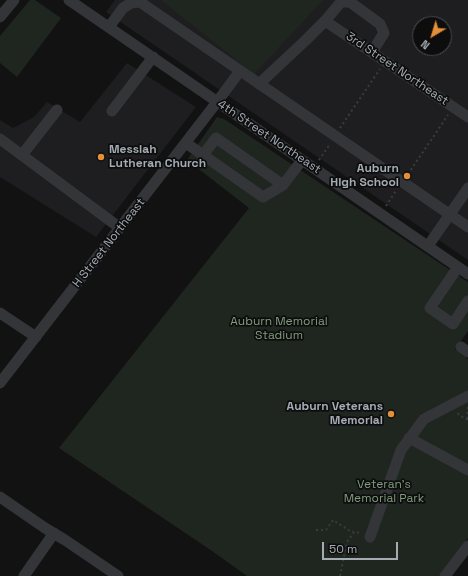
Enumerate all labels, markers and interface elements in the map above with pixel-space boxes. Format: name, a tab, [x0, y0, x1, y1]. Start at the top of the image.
north arrow	[412, 16, 452, 56]
street label: 3rd Street Northeast	[343, 29, 451, 109]
street label: 4th Street Northeast	[215, 97, 323, 177]
place label: Messiah Lutheran Church	[109, 143, 206, 171]
marker: Messiah Lutheran Church	[96, 152, 106, 162]
place label: Auburn High School	[330, 162, 399, 190]
marker: Auburn High School	[402, 171, 412, 181]
street label: H Street Northeast	[70, 196, 148, 290]
park label: Auburn Memorial Stadium	[230, 315, 328, 343]
place label: Auburn Veterans Memorial	[287, 400, 383, 428]
marker: Auburn Veterans Memorial	[386, 409, 396, 419]
park label: Veteran's Memorial Park	[344, 478, 424, 506]
scale bar	[324, 534, 400, 560]
text: 50 m	[329, 541, 357, 557]

